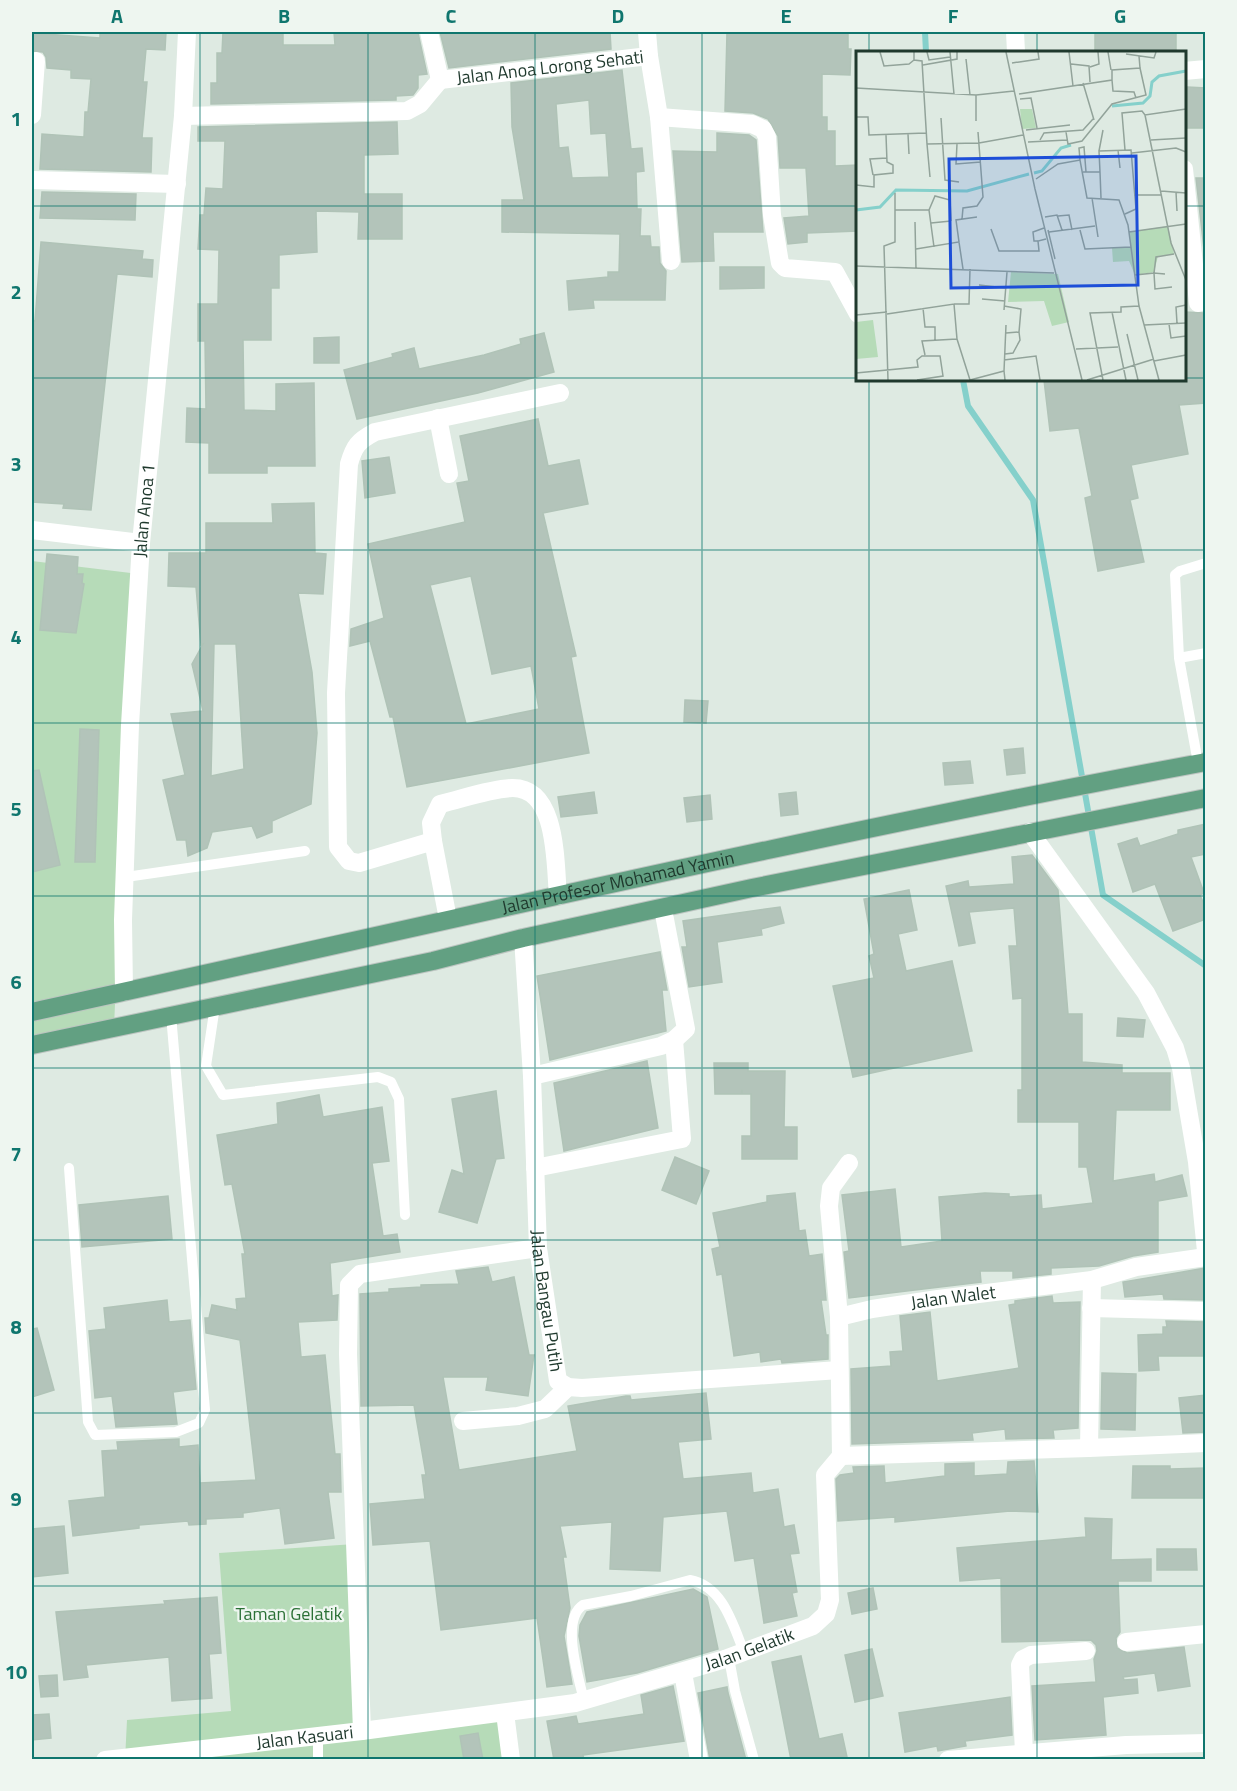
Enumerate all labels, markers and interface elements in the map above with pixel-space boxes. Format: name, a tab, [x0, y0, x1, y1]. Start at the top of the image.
text: A	[111, 0, 123, 31]
text: B	[278, 0, 290, 31]
text: C	[446, 0, 457, 31]
text: D	[612, 0, 624, 31]
text: E	[780, 0, 792, 31]
text: F	[948, 0, 959, 31]
text: G	[1114, 0, 1126, 31]
street label: Jalan Anoa Lorong Sehati	[455, 43, 645, 91]
inset map	[856, 51, 1186, 381]
text: 1	[10, 103, 22, 134]
text: 2	[10, 276, 22, 307]
text: 3	[10, 448, 22, 479]
street label: Jalan Anoa 1	[126, 462, 162, 558]
text: 4	[10, 621, 22, 652]
text: 5	[10, 793, 22, 824]
street label: Jalan Profesor Mohamad Yamin	[499, 844, 737, 921]
text: 6	[10, 966, 22, 997]
text: 7	[10, 1138, 22, 1169]
street label: Jalan Bangau Putih	[524, 1230, 570, 1374]
street label: Jalan Walet	[909, 1278, 998, 1316]
text: 8	[10, 1311, 22, 1342]
text: 9	[10, 1483, 22, 1514]
park label: Taman Gelatik	[236, 1600, 343, 1627]
street label: Jalan Gelatik	[701, 1620, 798, 1677]
text: 10	[5, 1656, 27, 1687]
street label: Jalan Kasuari	[255, 1718, 355, 1756]

